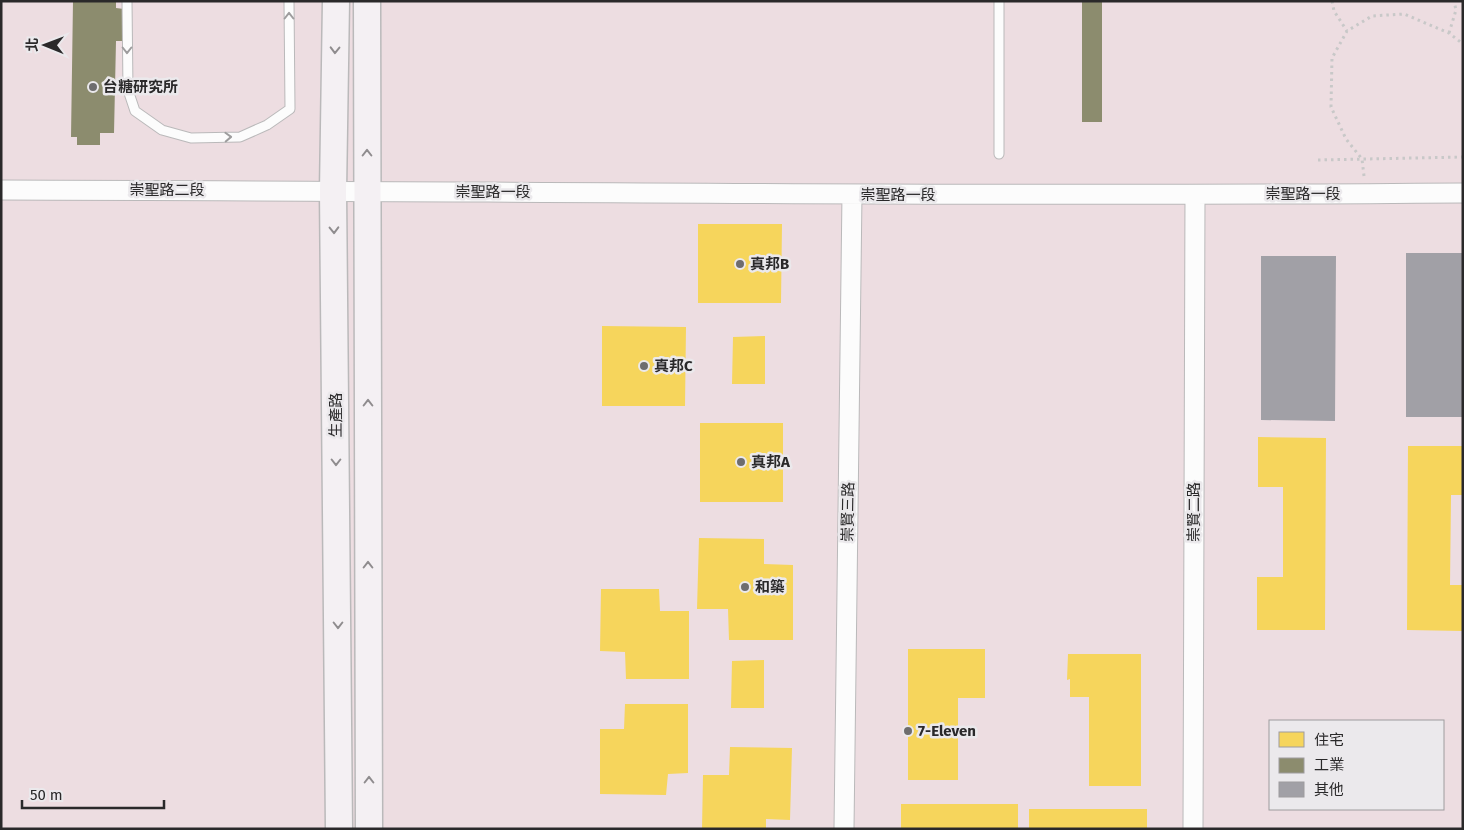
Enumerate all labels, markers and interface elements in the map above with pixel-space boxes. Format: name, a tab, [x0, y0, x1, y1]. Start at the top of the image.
one-way arrow	[284, 12, 295, 20]
north arrow	[20, 20, 70, 70]
text: 北	[24, 38, 41, 52]
one-way arrow	[122, 46, 132, 54]
one-way arrow	[330, 46, 340, 54]
place label: 台糖研究所	[103, 78, 178, 96]
marker: 台糖研究所	[87, 81, 99, 93]
one-way arrow	[224, 132, 232, 142]
one-way arrow	[362, 148, 372, 156]
street label: 崇聖路二段	[129, 181, 205, 199]
street label: 崇聖路一段	[455, 183, 531, 201]
street label: 崇聖路一段	[1265, 185, 1341, 203]
street label: 崇聖路一段	[860, 186, 936, 204]
one-way arrow	[329, 226, 339, 234]
place label: 真邦B	[750, 255, 789, 273]
marker: 真邦B	[734, 258, 746, 270]
place label: 真邦C	[654, 357, 693, 375]
marker: 真邦C	[638, 360, 650, 372]
street label: 生產路	[327, 392, 345, 438]
one-way arrow	[363, 398, 373, 406]
place label: 真邦A	[751, 453, 791, 471]
marker: 真邦A	[735, 456, 747, 468]
one-way arrow	[331, 459, 341, 467]
street label: 崇賢三路	[838, 482, 858, 542]
street label: 崇賢二路	[1185, 482, 1203, 542]
one-way arrow	[363, 561, 373, 568]
place label: 和築	[755, 578, 785, 596]
marker: 和築	[739, 581, 751, 593]
one-way arrow	[333, 622, 343, 629]
legend	[1269, 720, 1444, 810]
place label: 7-Eleven	[918, 722, 976, 740]
marker: 7-Eleven	[902, 725, 914, 737]
text: 住宅	[1314, 731, 1344, 749]
text: 工業	[1314, 756, 1344, 774]
one-way arrow	[364, 776, 374, 784]
scale bar	[22, 778, 165, 810]
text: 其他	[1314, 781, 1344, 799]
text: 50 m	[30, 786, 63, 804]

